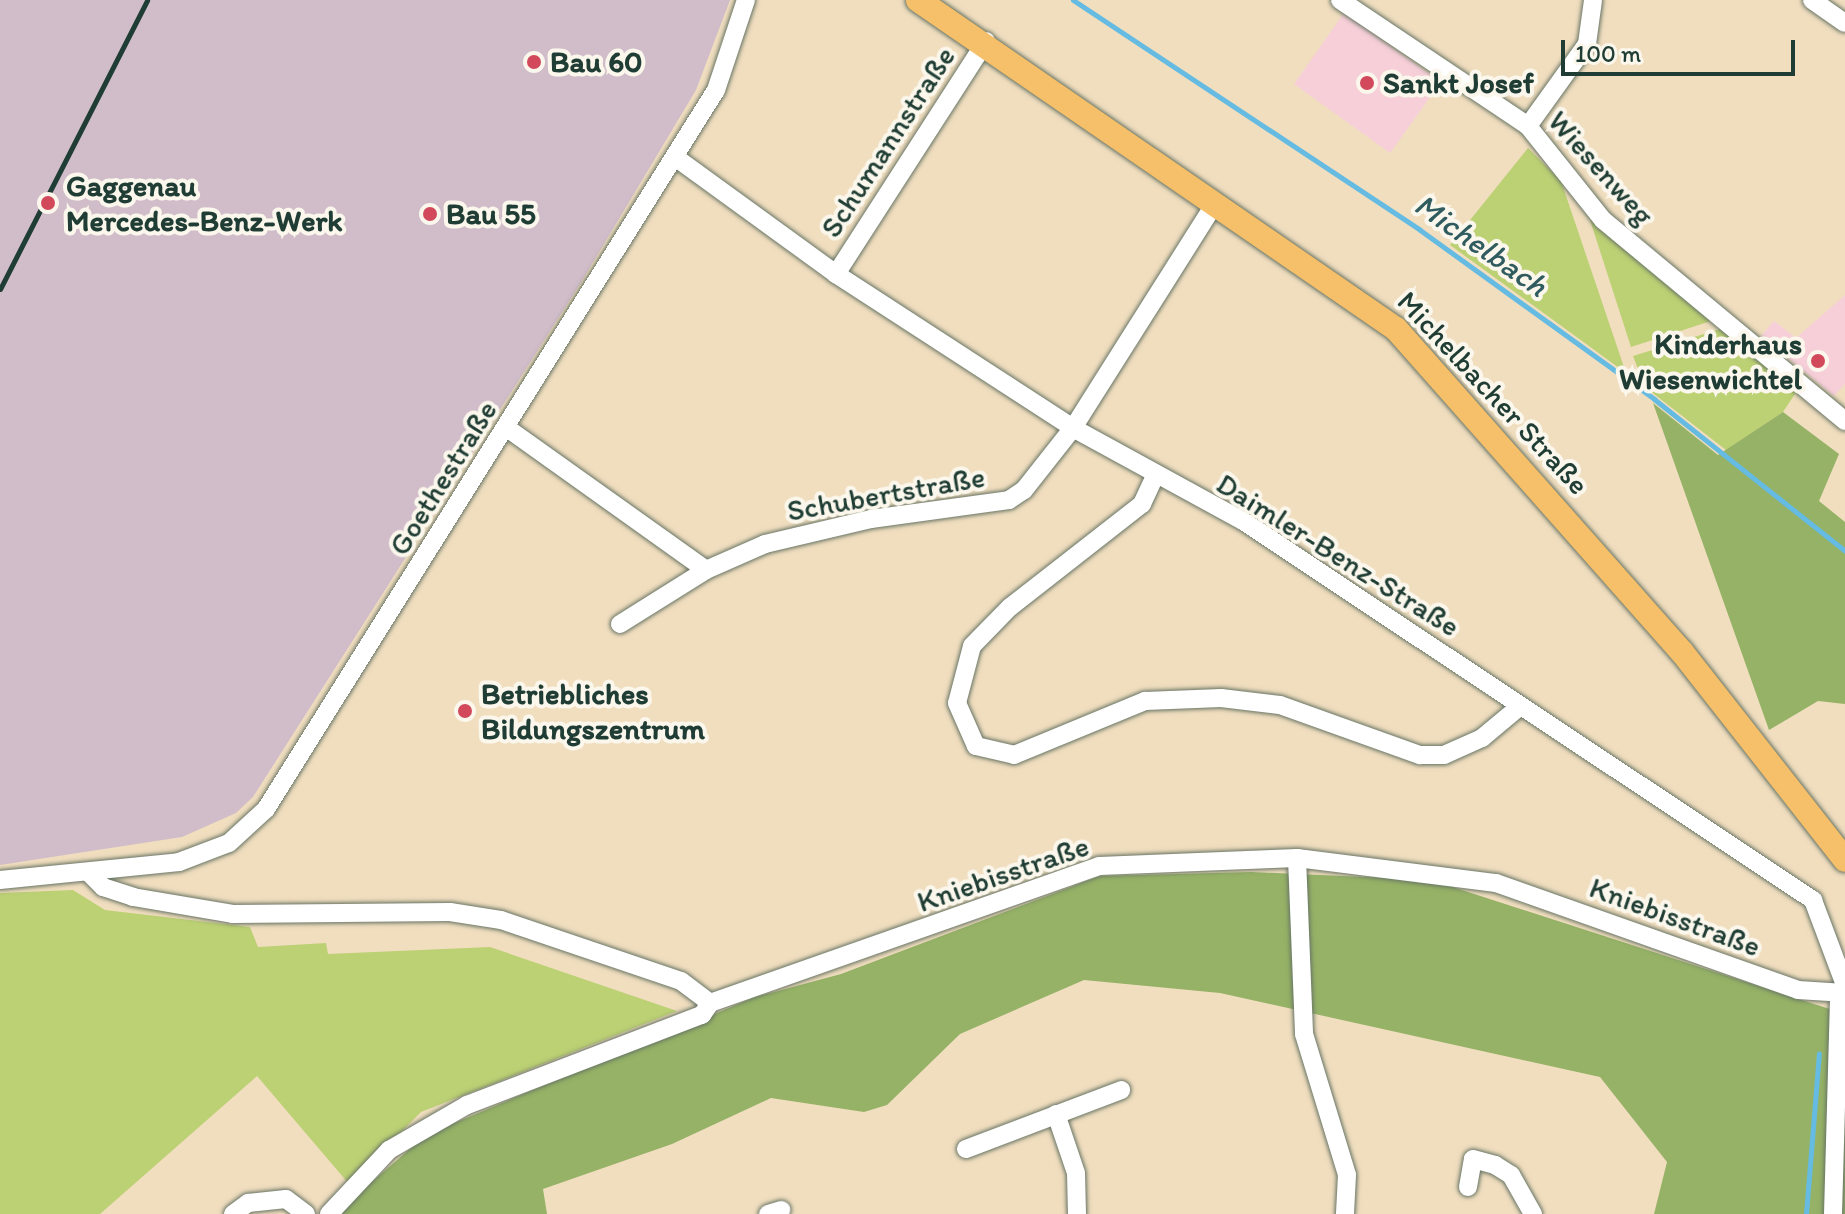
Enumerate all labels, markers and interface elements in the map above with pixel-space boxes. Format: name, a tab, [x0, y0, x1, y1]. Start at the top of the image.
scale bar	[1565, 24, 1799, 74]
text: 100 m	[1575, 39, 1641, 68]
street label: Schumannstraße	[813, 40, 963, 244]
place label: Bau 60	[550, 44, 642, 80]
marker: Bau 60	[525, 53, 543, 71]
place label: Sankt Josef	[1383, 65, 1534, 101]
marker: Sankt Josef	[1358, 74, 1376, 92]
street label: Wiesenweg	[1540, 103, 1662, 233]
place label: Gaggenau Mercedes-Benz-Werk	[66, 168, 343, 238]
water label: Michelbach	[1407, 185, 1555, 305]
marker: Gaggenau Mercedes-Benz-Werk	[37, 192, 59, 214]
place label: Bau 55	[446, 196, 536, 232]
marker: Bau 55	[421, 205, 439, 223]
street label: Michelbacher Straße	[1390, 284, 1596, 502]
place label: Kinderhaus Wiesenwichtel	[1619, 326, 1802, 396]
marker: Kinderhaus Wiesenwichtel	[1809, 352, 1827, 370]
street label: Goethestraße	[381, 394, 505, 562]
street label: Schubertstraße	[784, 459, 988, 529]
street label: Daimler-Benz-Straße	[1210, 466, 1466, 644]
place label: Betriebliches Bildungszentrum	[481, 676, 705, 746]
marker: Betriebliches Bildungszentrum	[456, 702, 474, 720]
street label: Kniebisstraße	[912, 828, 1094, 920]
street label: Kniebisstraße	[1585, 869, 1765, 965]

